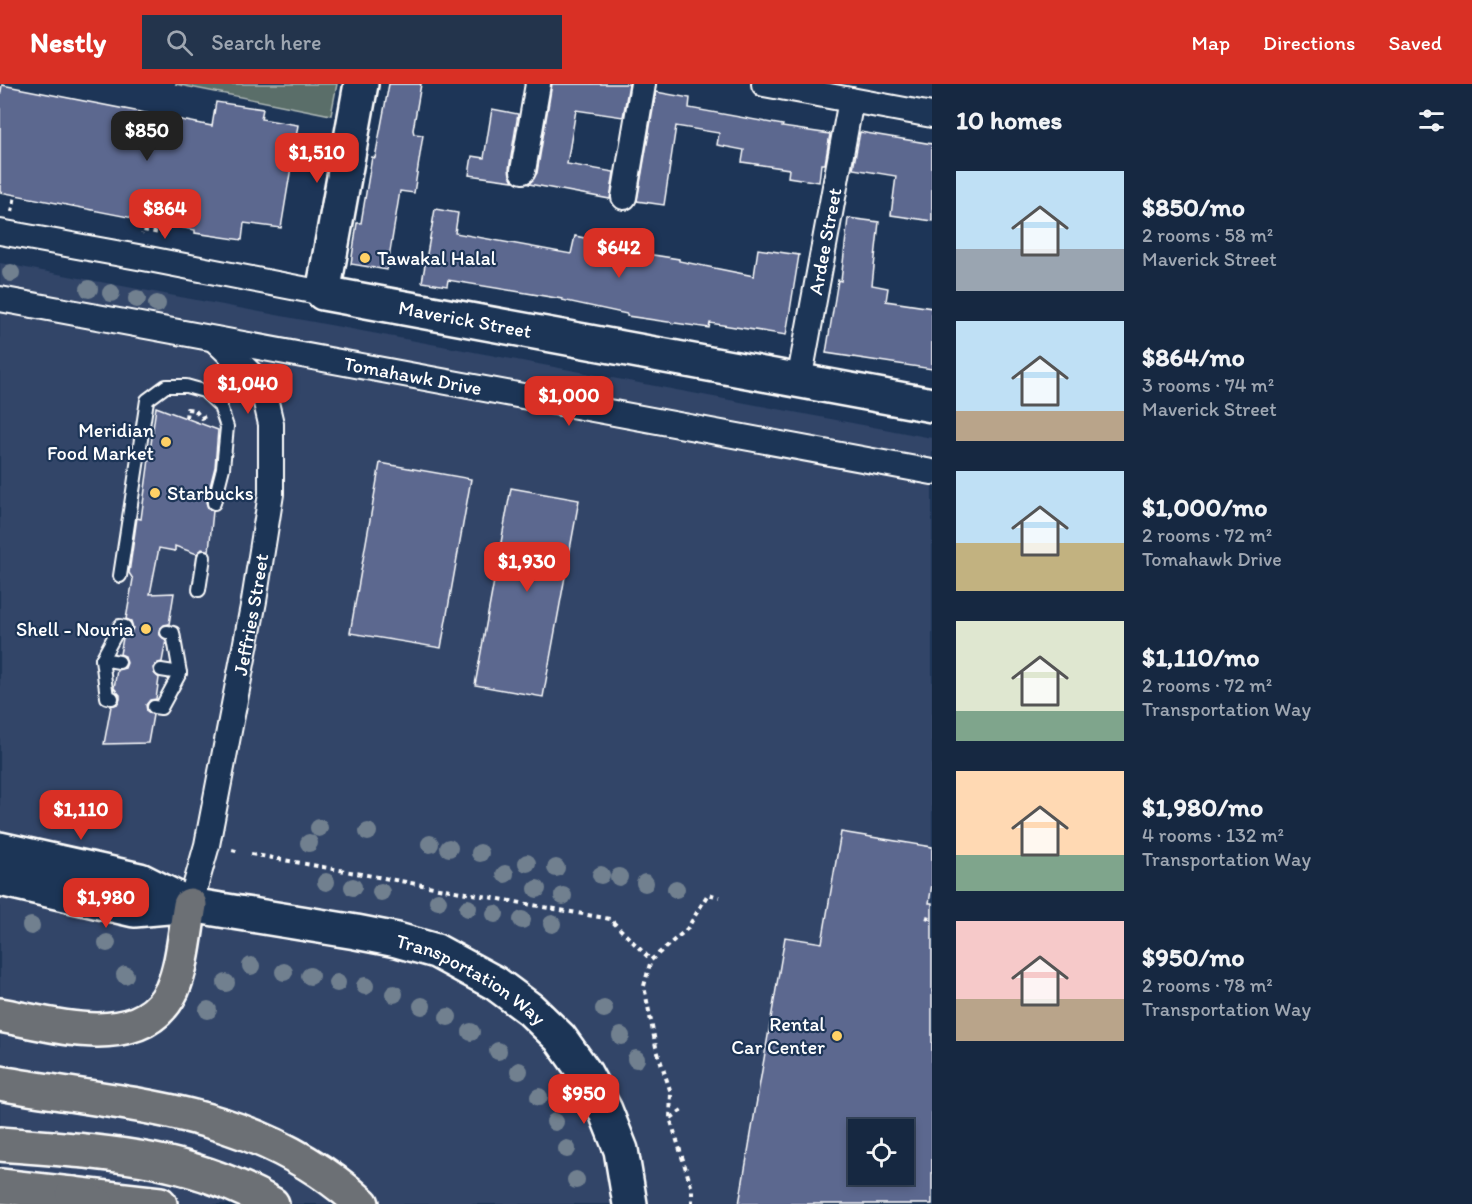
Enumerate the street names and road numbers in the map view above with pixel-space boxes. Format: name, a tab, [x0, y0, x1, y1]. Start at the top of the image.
street label: Ardee Street	[803, 185, 847, 297]
street label: Maverick Street	[397, 295, 534, 343]
street label: Tomahawk Drive	[342, 351, 484, 400]
street label: Jeffries Street	[228, 551, 273, 677]
street label: Transportation Way	[394, 928, 551, 1030]

